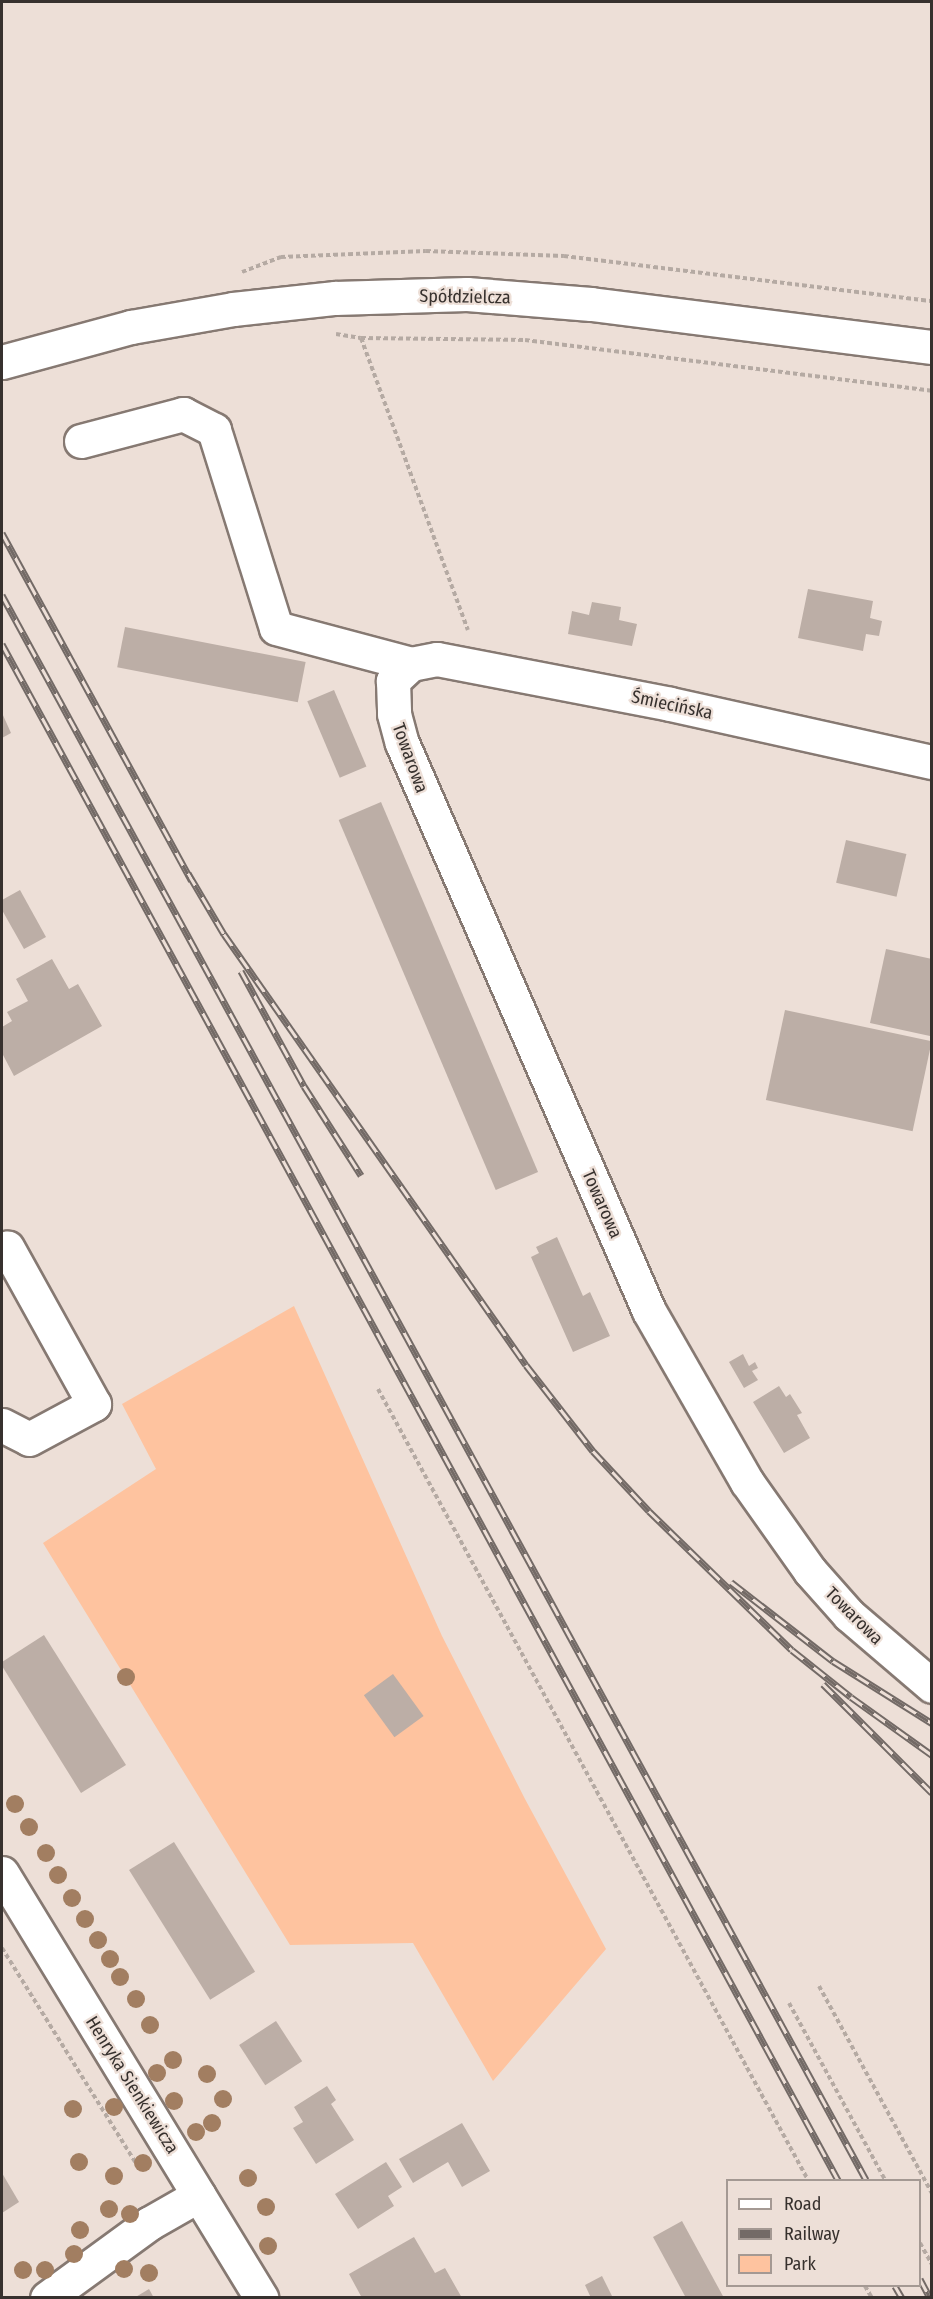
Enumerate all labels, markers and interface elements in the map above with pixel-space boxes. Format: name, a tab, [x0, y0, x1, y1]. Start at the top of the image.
street label: Spółdzielcza	[419, 285, 511, 309]
street label: Śmiecińska	[629, 686, 715, 724]
street label: Towarowa	[387, 720, 433, 796]
street label: Towarowa	[577, 1166, 627, 1242]
street label: Towarowa	[821, 1583, 887, 1649]
street label: Henryka Sienkiewicza	[81, 2012, 183, 2158]
legend	[726, 2179, 921, 2287]
text: Road	[784, 2193, 821, 2215]
text: Railway	[784, 2223, 840, 2245]
text: Park	[784, 2253, 816, 2275]

